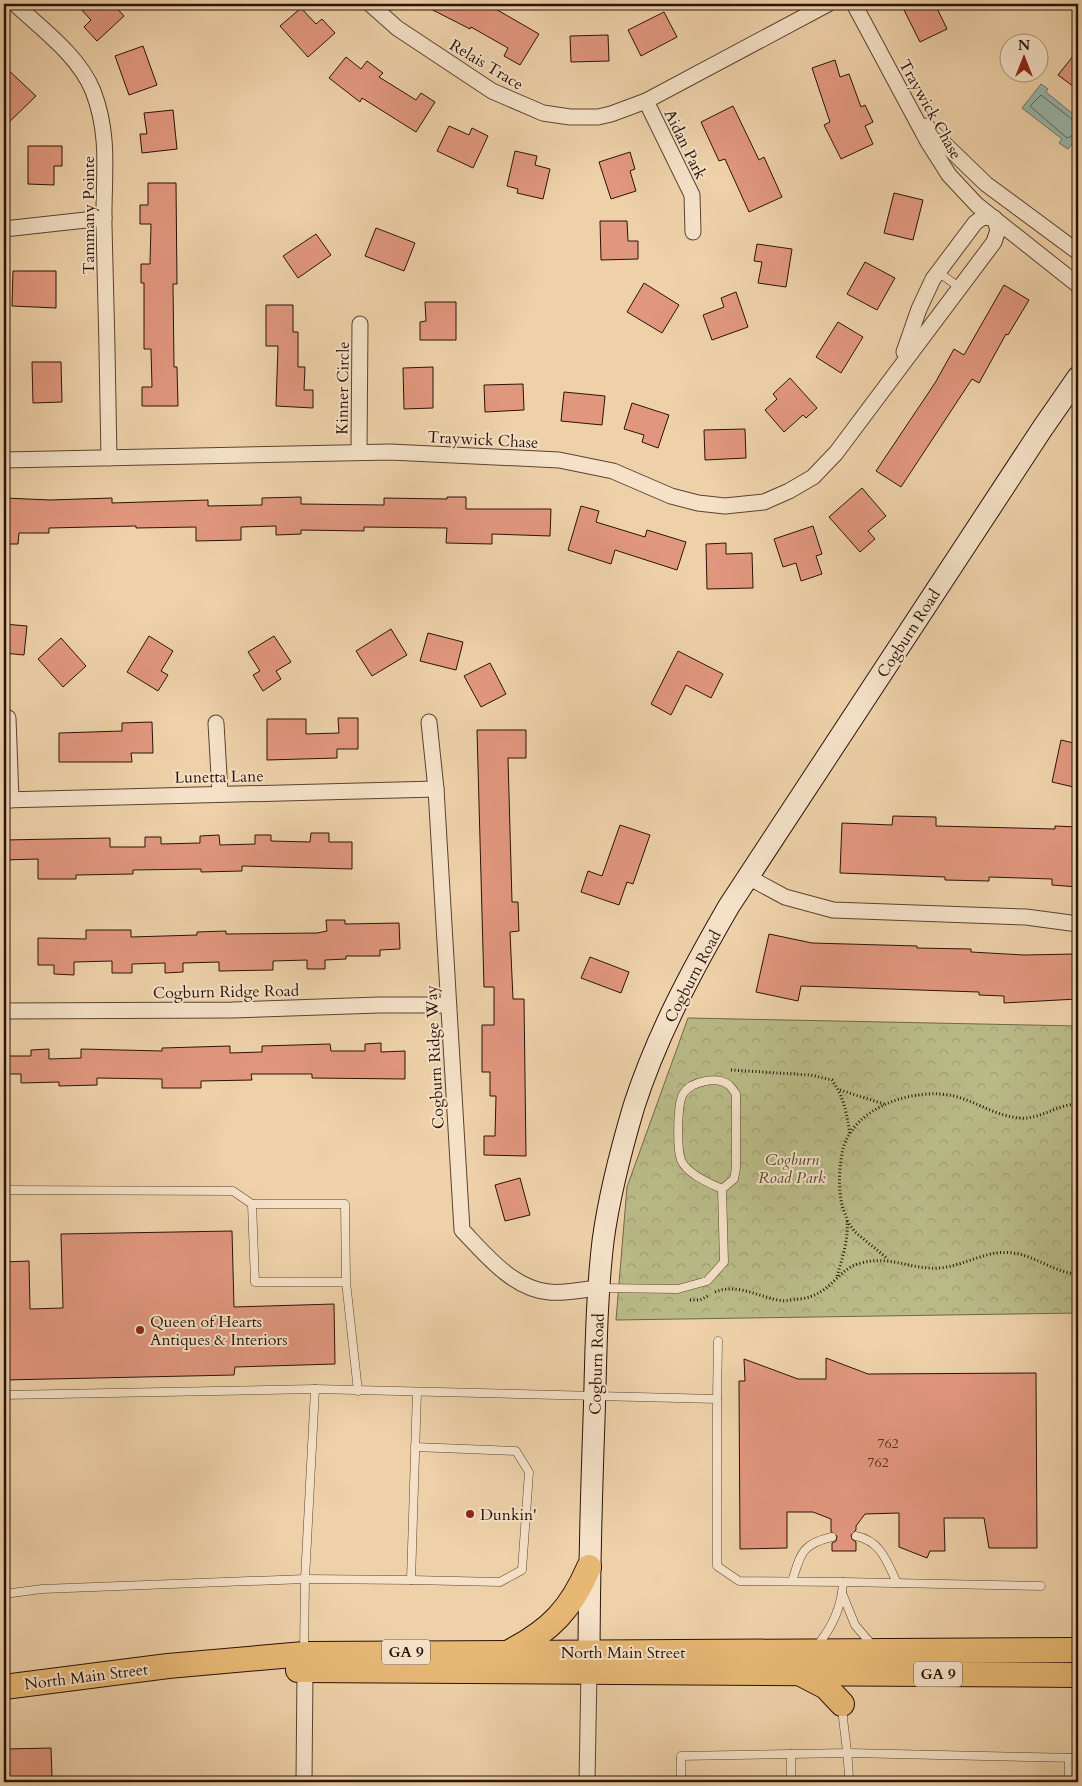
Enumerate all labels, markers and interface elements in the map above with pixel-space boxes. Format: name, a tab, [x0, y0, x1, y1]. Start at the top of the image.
north arrow	[1000, 32, 1050, 82]
street label: Relais Trace	[445, 34, 528, 96]
text: N	[1018, 36, 1030, 55]
street label: Traywick Chase	[894, 56, 967, 163]
street label: Aidan Park	[659, 106, 712, 184]
street label: Tammany Pointe	[78, 156, 100, 274]
street label: Kinner Circle	[331, 341, 355, 435]
street label: Traywick Chase	[427, 426, 539, 454]
street label: Cogburn Road	[872, 585, 946, 682]
street label: Lunetta Lane	[174, 765, 264, 789]
street label: Cogburn Road	[659, 926, 727, 1026]
street label: Cogburn Ridge Road	[153, 980, 300, 1004]
street label: Cogburn Ridge Way	[420, 984, 450, 1129]
park label: Cogburn Road Park	[758, 1149, 826, 1189]
place label: Queen of Hearts Antiques & Interiors	[150, 1311, 288, 1351]
street label: Cogburn Road	[584, 1312, 610, 1415]
marker: Queen of Hearts Antiques & Interiors	[134, 1324, 146, 1336]
house number: 762	[877, 1434, 899, 1453]
house number: 762	[867, 1453, 889, 1472]
place label: Dunkin'	[480, 1504, 537, 1526]
marker: Dunkin'	[464, 1508, 476, 1520]
road number: GA 9	[382, 1640, 430, 1664]
street label: North Main Street	[561, 1642, 685, 1664]
street label: North Main Street	[23, 1658, 149, 1696]
road number: GA 9	[914, 1662, 962, 1686]

